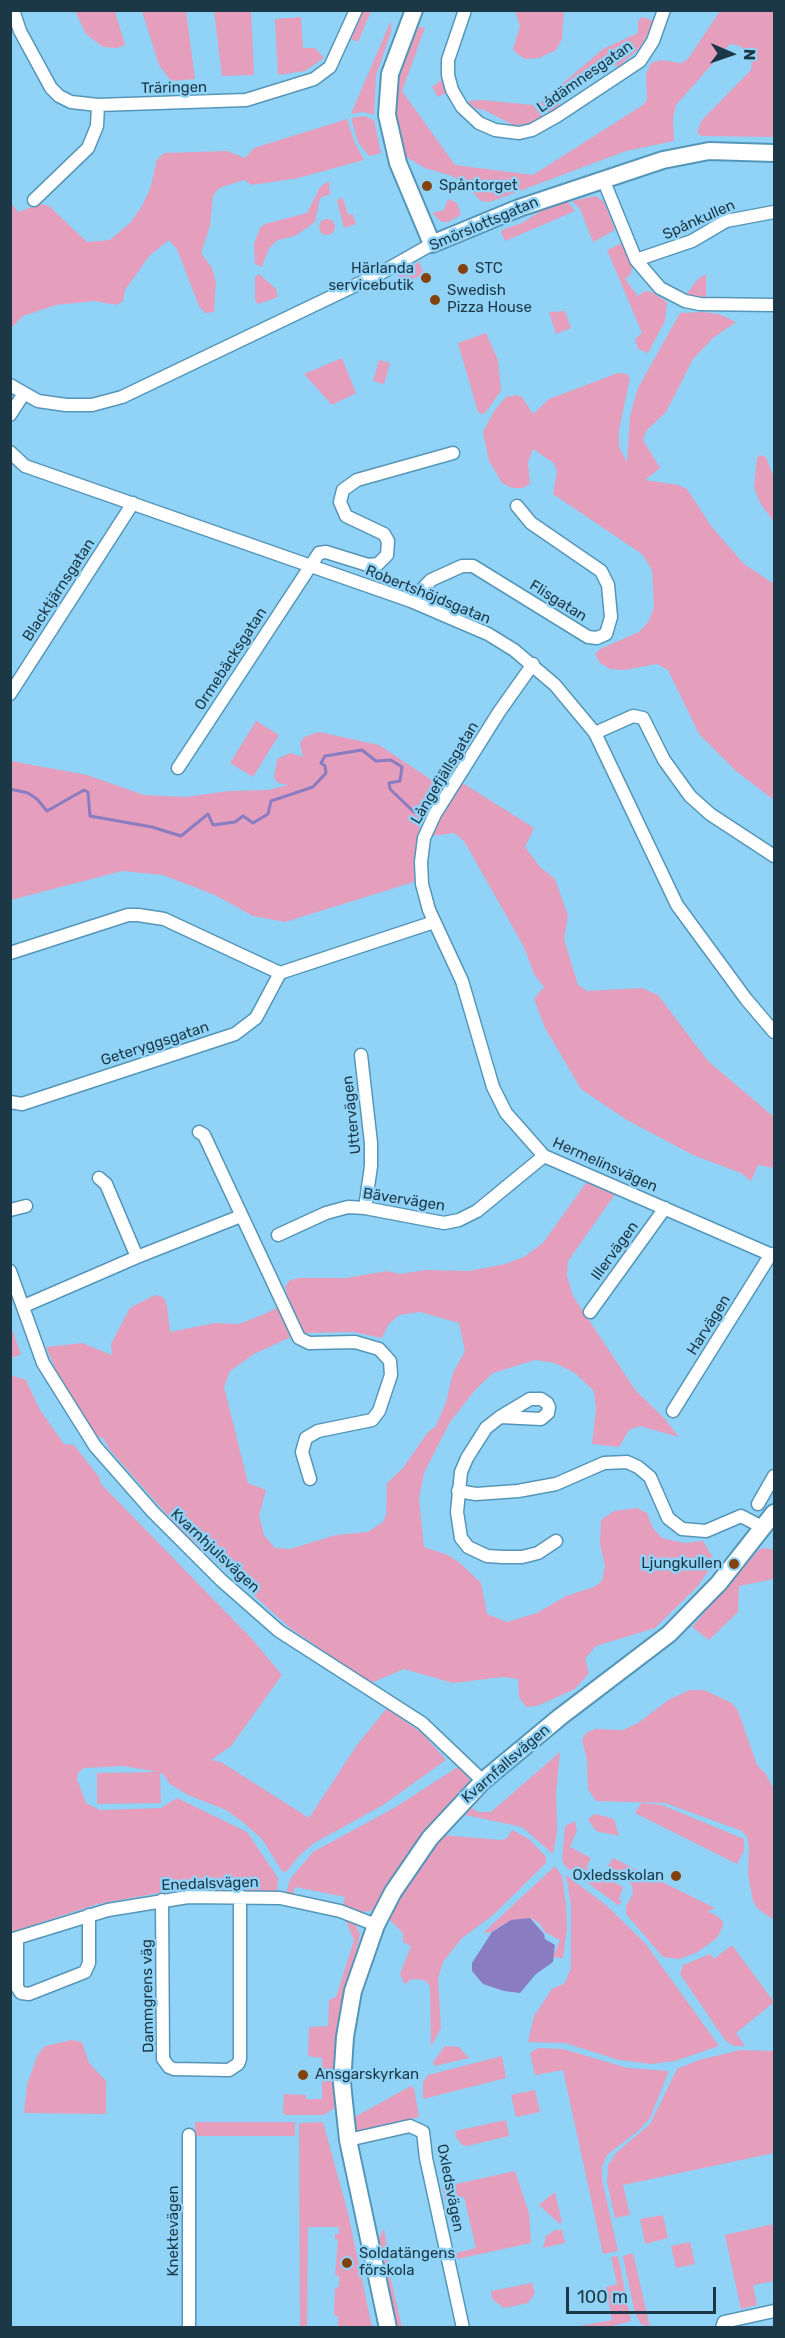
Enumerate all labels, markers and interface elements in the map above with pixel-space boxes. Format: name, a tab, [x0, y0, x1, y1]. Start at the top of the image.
north arrow	[701, 24, 761, 84]
street label: Lådämnesgatan	[534, 37, 636, 117]
text: N	[740, 49, 759, 61]
street label: Träringen	[141, 78, 207, 98]
place label: Spåntorget	[439, 177, 518, 195]
marker: Spåntorget	[420, 179, 434, 193]
street label: Smörslottsgatan	[427, 193, 541, 255]
street label: Spånkullen	[660, 196, 738, 244]
place label: Härlanda servicebutik	[328, 260, 414, 295]
place label: STC	[475, 260, 503, 278]
marker: STC	[456, 262, 470, 276]
marker: Härlanda servicebutik	[419, 271, 433, 285]
place label: Swedish Pizza House	[447, 282, 532, 317]
marker: Swedish Pizza House	[428, 293, 442, 307]
street label: Blacktjärnsgatan	[19, 535, 99, 645]
street label: Robertshöjdsgatan	[363, 562, 493, 628]
street label: Flisgatan	[526, 576, 590, 626]
street label: Ormebäcksgatan	[191, 604, 271, 714]
street label: Långefjällsgatan	[407, 719, 483, 827]
street label: Geteryggsgatan	[99, 1018, 211, 1070]
street label: Uttervägen	[339, 1075, 365, 1155]
street label: Hermelinsvägen	[550, 1134, 660, 1196]
street label: Bävervägen	[362, 1185, 446, 1215]
street label: Illervägen	[588, 1218, 642, 1284]
street label: Harvägen	[684, 1292, 734, 1358]
street label: Kvarnhjulsvägen	[167, 1505, 263, 1597]
place label: Ljungkullen	[641, 1555, 722, 1573]
marker: Ljungkullen	[727, 1557, 741, 1571]
street label: Kvarnfallsvägen	[458, 1721, 554, 1807]
place label: Oxledsskolan	[573, 1867, 664, 1885]
marker: Oxledsskolan	[669, 1869, 683, 1883]
street label: Enedalsvägen	[161, 1873, 259, 1895]
street label: Dammgrens väg	[138, 1939, 158, 2053]
place label: Ansgarskyrkan	[315, 2066, 419, 2084]
marker: Ansgarskyrkan	[296, 2068, 310, 2082]
street label: Oxledsvägen	[433, 2142, 467, 2234]
street label: Knektevägen	[165, 2186, 183, 2276]
place label: Soldatängens förskola	[359, 2245, 455, 2280]
marker: Soldatängens förskola	[340, 2256, 354, 2270]
scale bar	[569, 2275, 719, 2313]
text: 100 m	[577, 2286, 628, 2308]

